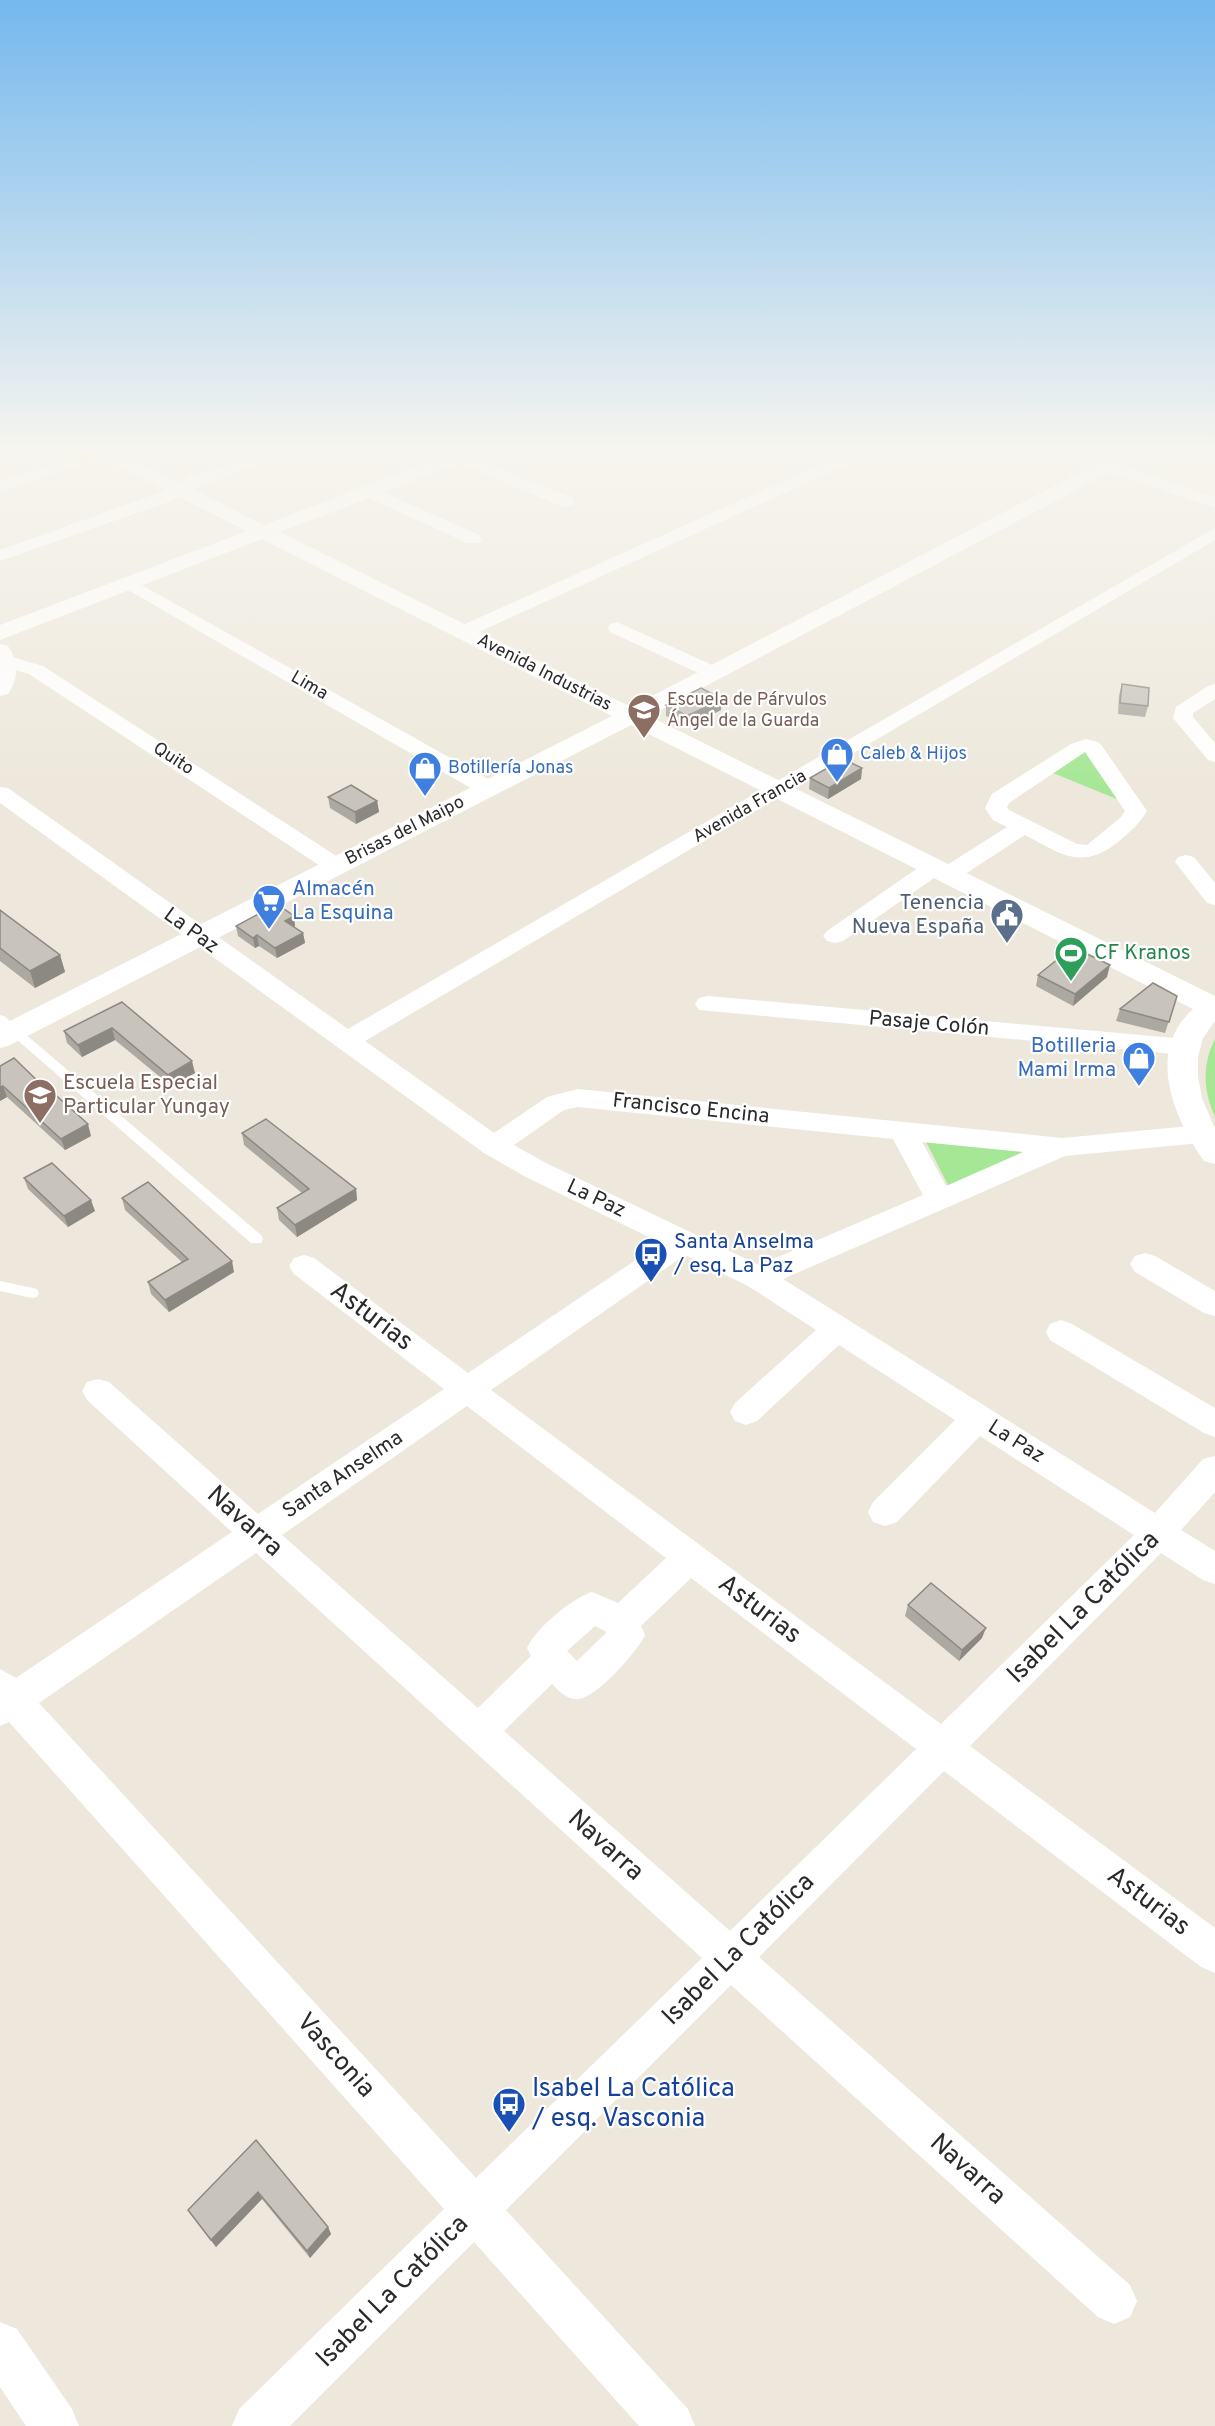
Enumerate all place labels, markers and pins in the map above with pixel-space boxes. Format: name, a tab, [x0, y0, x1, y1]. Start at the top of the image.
place label: Escuela de Párvulos Ángel de la Guarda	[667, 689, 827, 733]
school or university icon: Escuela de Párvulos Ángel de la Guarda	[626, 692, 662, 739]
shop icon: Caleb & Hijos	[819, 736, 855, 783]
place label: Caleb & Hijos	[860, 743, 967, 766]
shop icon: Botillería Jonas	[407, 750, 443, 797]
place label: Botillería Jonas	[448, 757, 573, 780]
place label: Almacén La Esquina	[292, 876, 394, 927]
supermarket icon: Almacén La Esquina	[251, 883, 287, 930]
place label: Tenencia Nueva España	[852, 890, 984, 941]
public building icon: Tenencia Nueva España	[989, 897, 1025, 944]
sports icon: CF Kranos	[1053, 935, 1089, 982]
place label: CF Kranos	[1094, 940, 1191, 967]
place label: Botilleria Mami Irma	[1017, 1033, 1116, 1084]
shop icon: Botilleria Mami Irma	[1121, 1040, 1157, 1087]
place label: Escuela Especial Particular Yungay	[63, 1070, 230, 1121]
school or university icon: Escuela Especial Particular Yungay	[22, 1077, 58, 1124]
place label: Santa Anselma / esq. La Paz	[673, 1229, 814, 1280]
bus stop icon: Santa Anselma / esq. La Paz	[633, 1236, 669, 1283]
place label: Isabel La Católica / esq. Vasconia	[531, 2073, 735, 2136]
bus stop icon: Isabel La Católica / esq. Vasconia	[491, 2086, 527, 2133]

